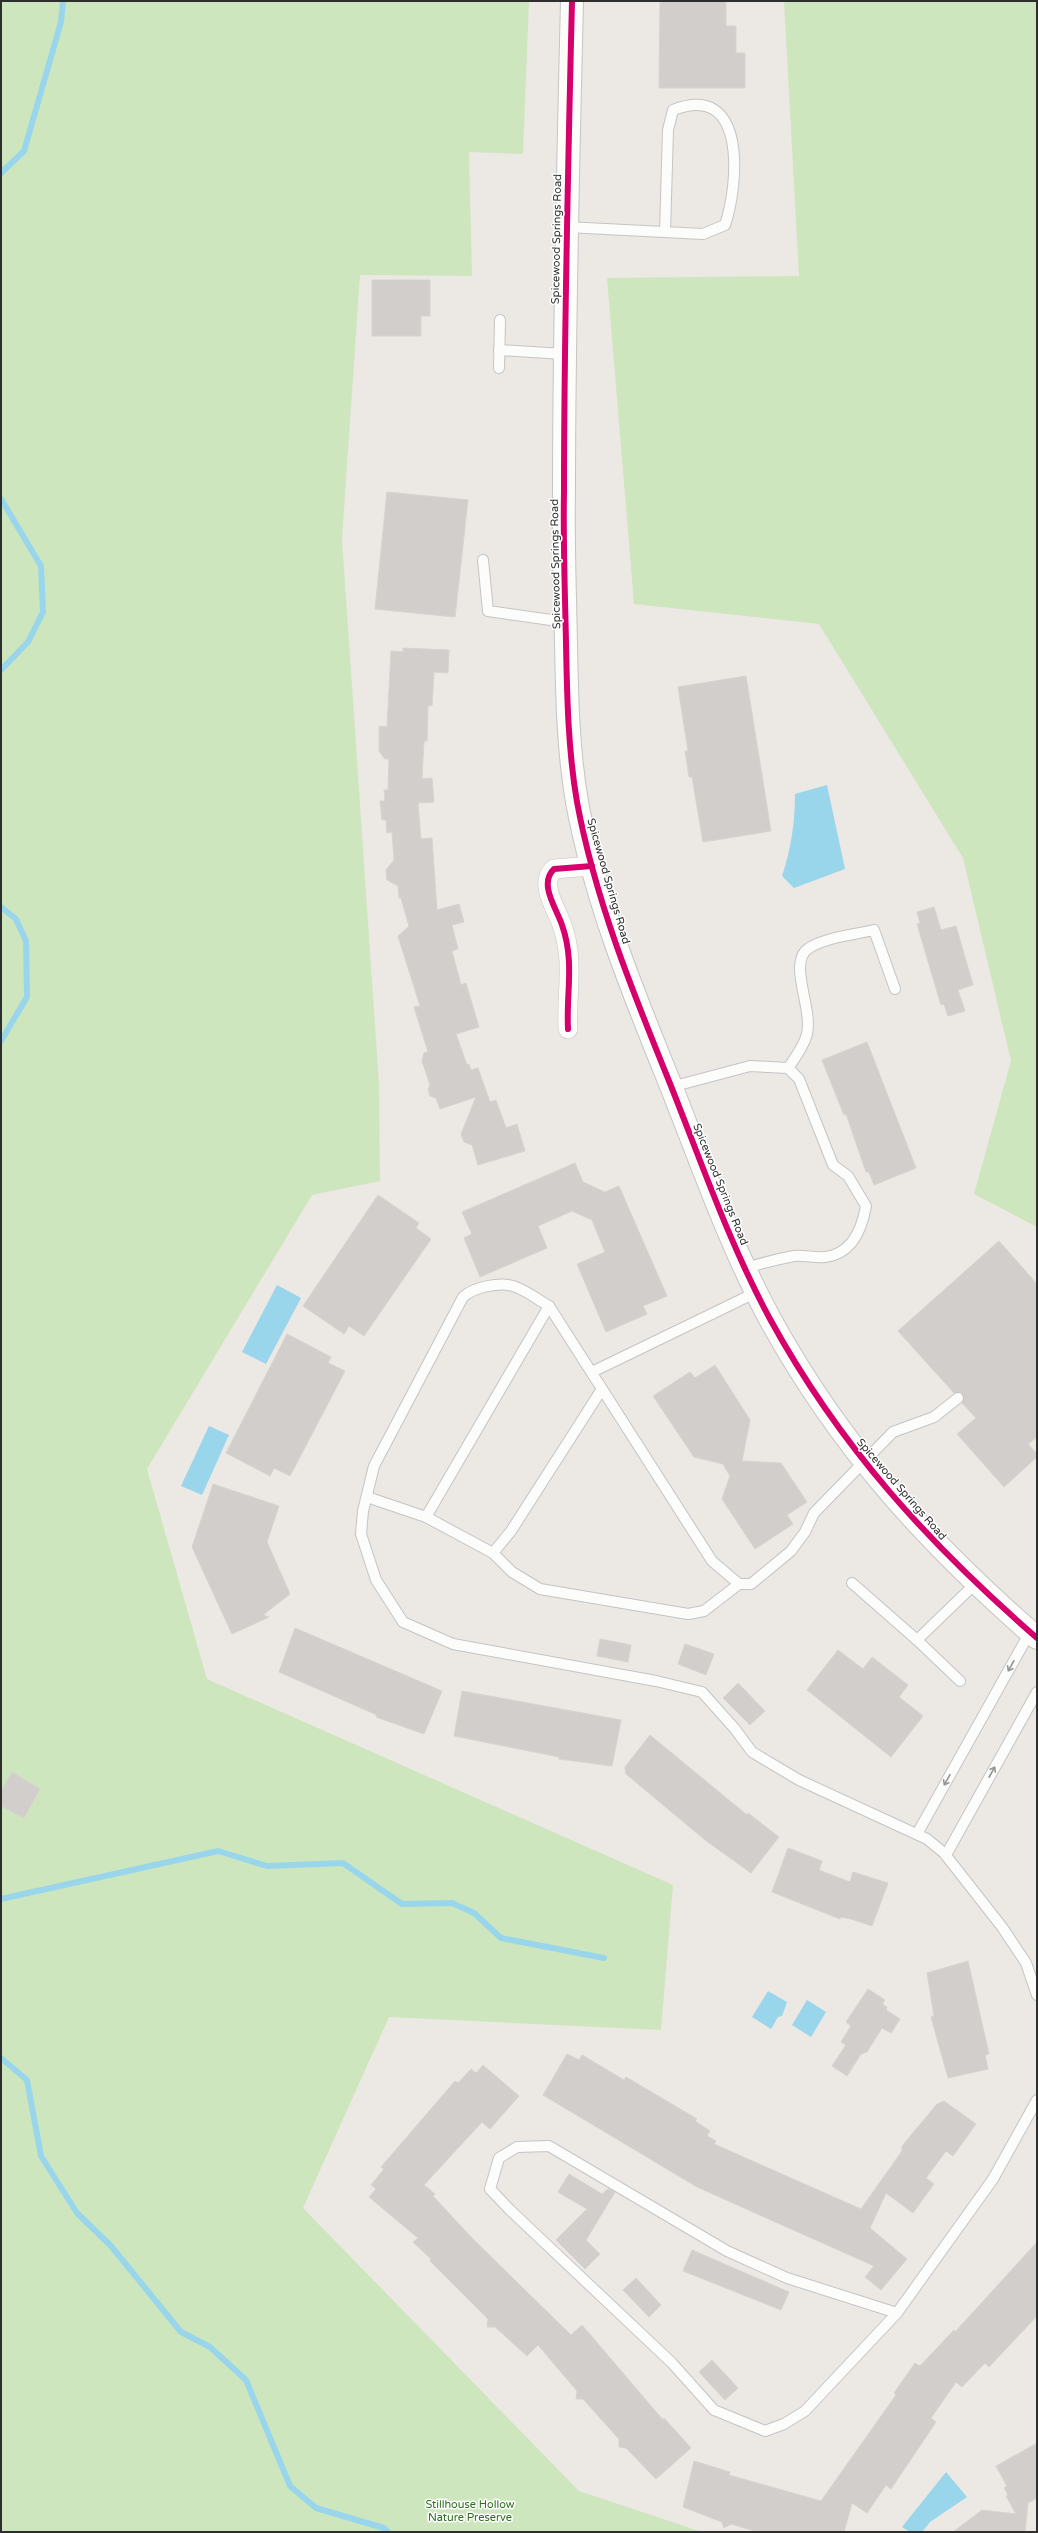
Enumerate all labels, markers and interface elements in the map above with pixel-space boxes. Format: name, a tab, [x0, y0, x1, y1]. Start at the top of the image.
street label: Spicewood Springs Road	[549, 174, 564, 304]
street label: Spicewood Springs Road	[548, 499, 563, 629]
street label: Spicewood Springs Road	[584, 817, 633, 946]
street label: Spicewood Springs Road	[690, 1121, 751, 1247]
street label: Spicewood Springs Road	[854, 1436, 949, 1543]
one-way arrow	[1006, 1660, 1014, 1672]
one-way arrow	[988, 1767, 996, 1779]
one-way arrow	[943, 1774, 951, 1786]
park label: Stillhouse Hollow Nature Preserve	[425, 2498, 515, 2524]

